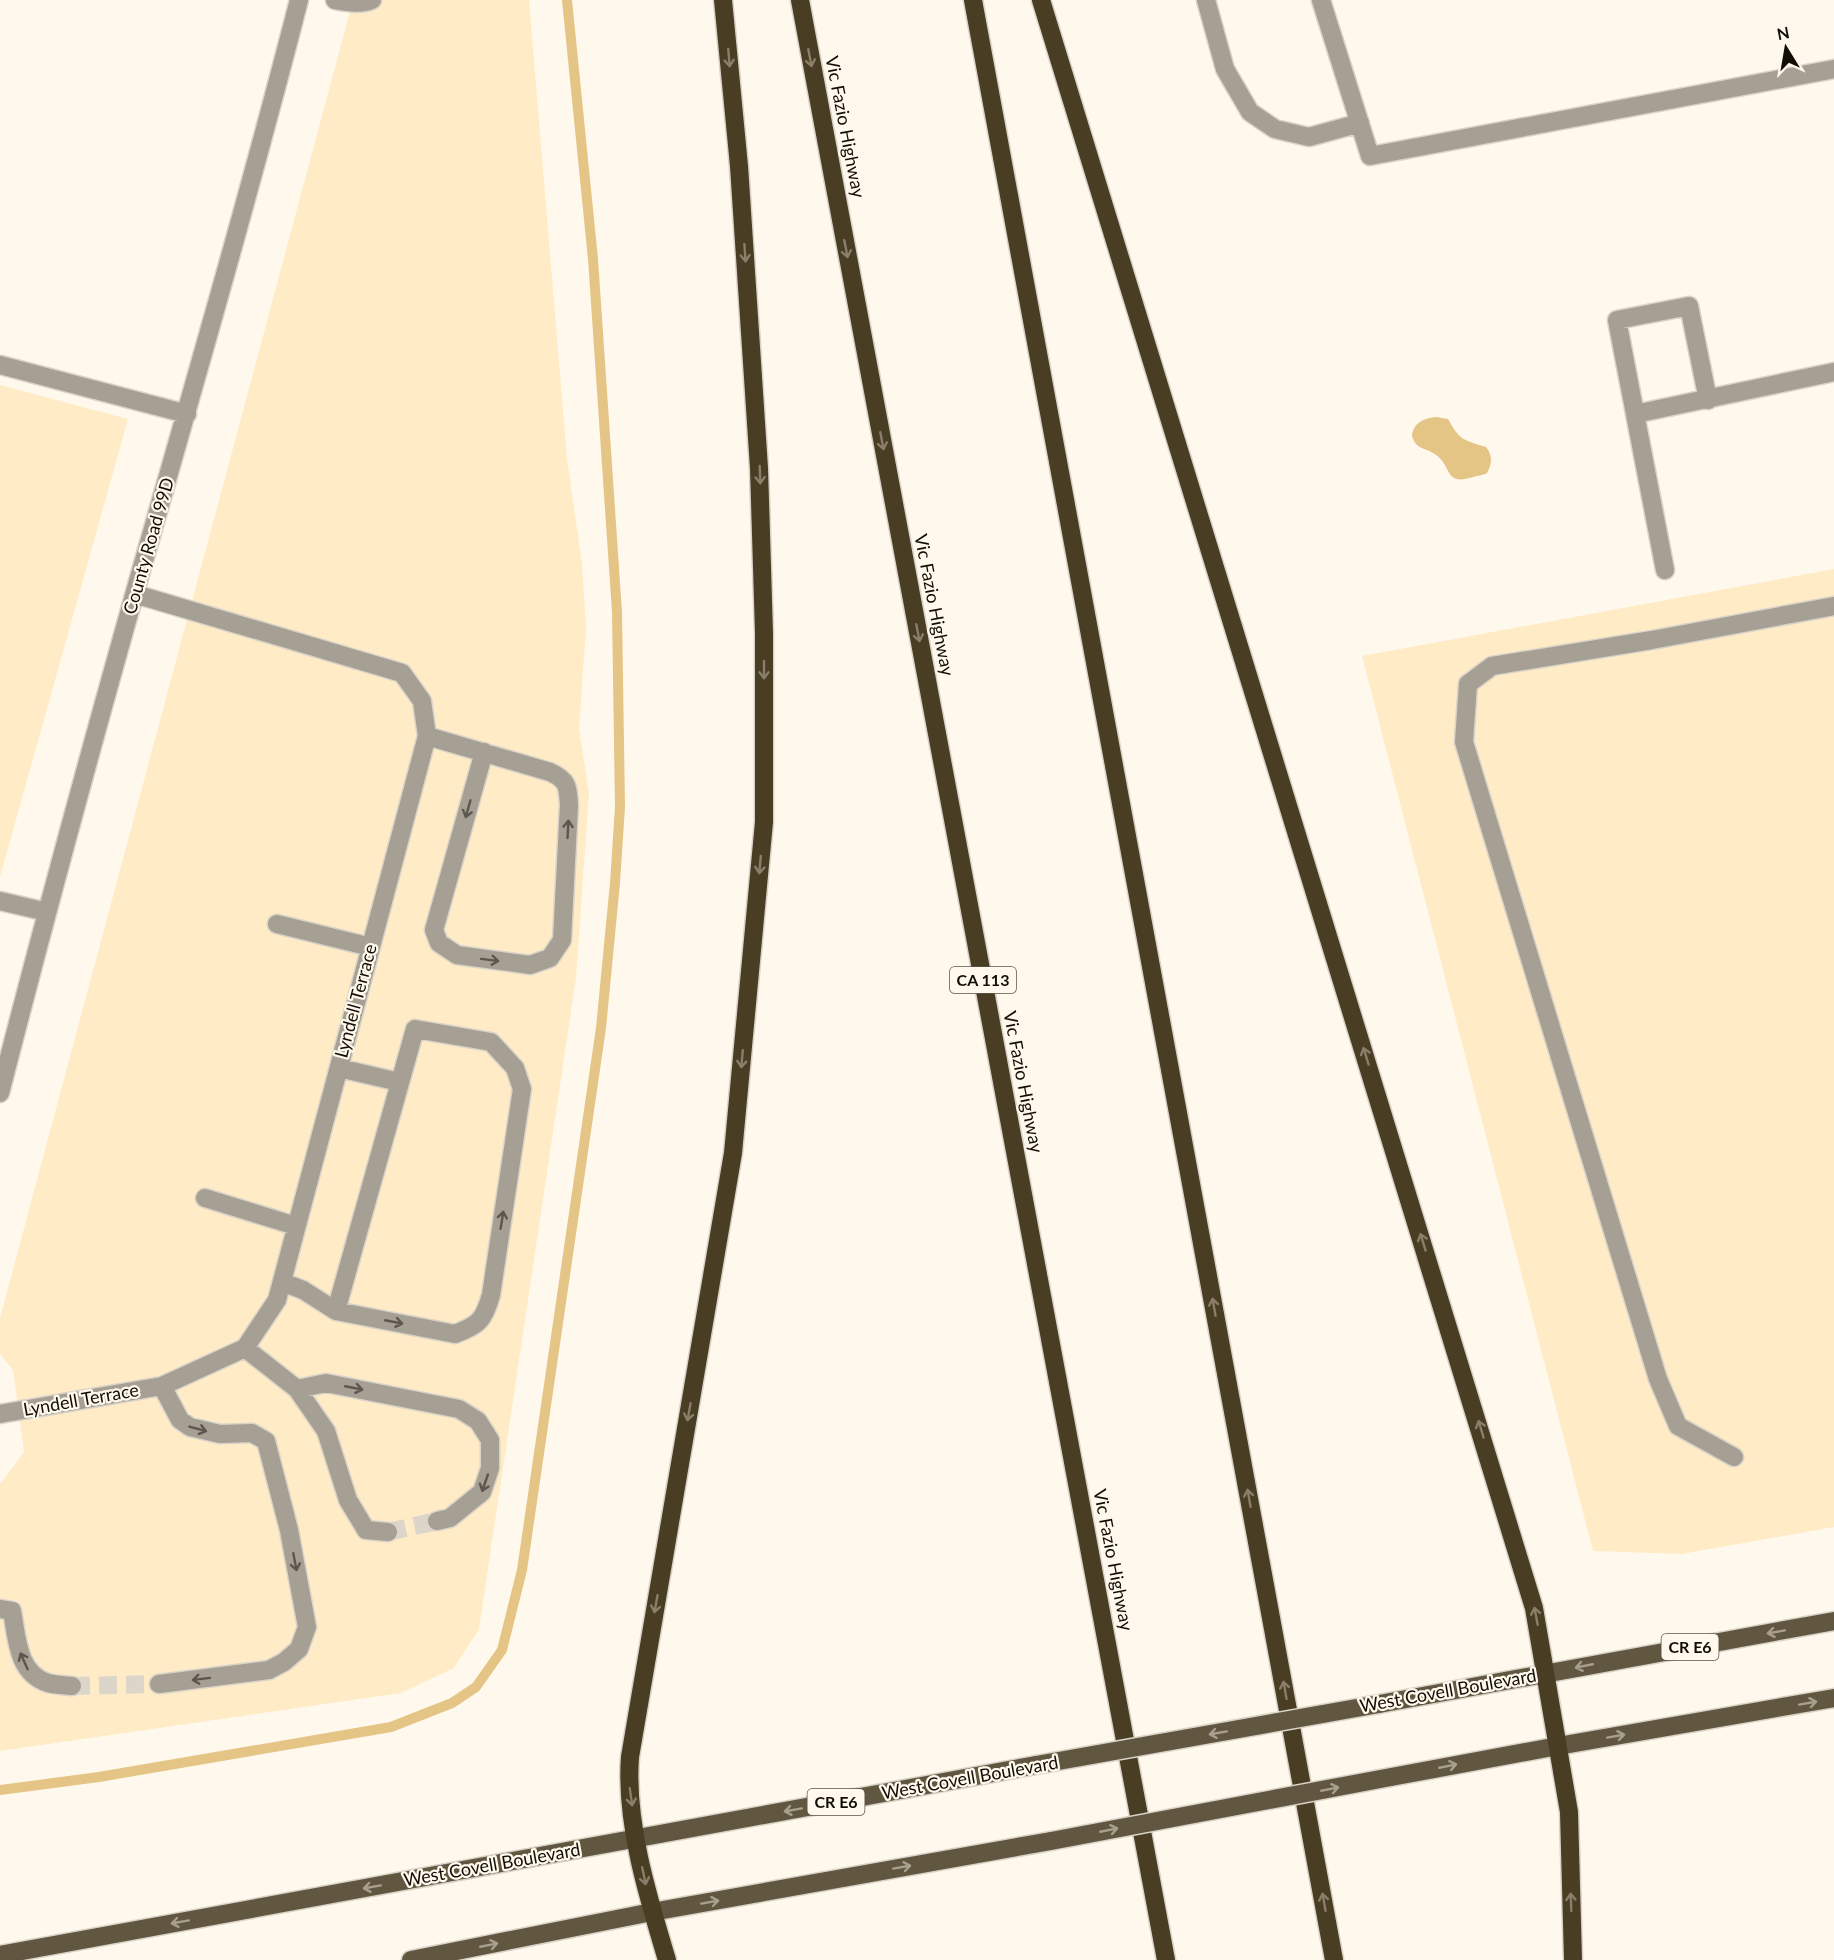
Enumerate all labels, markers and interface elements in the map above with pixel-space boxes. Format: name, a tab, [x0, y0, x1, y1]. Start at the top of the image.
north arrow	[1756, 18, 1816, 78]
text: N	[1775, 22, 1791, 43]
one-way arrow	[805, 47, 816, 67]
one-way arrow	[724, 48, 735, 68]
street label: Vic Fazio Highway	[821, 54, 871, 200]
one-way arrow	[841, 239, 852, 259]
one-way arrow	[740, 242, 751, 262]
one-way arrow	[877, 431, 888, 450]
one-way arrow	[754, 465, 765, 485]
street label: County Road 99D	[118, 475, 178, 617]
street label: Vic Fazio Highway	[910, 532, 960, 678]
one-way arrow	[913, 622, 924, 642]
one-way arrow	[758, 660, 770, 680]
one-way arrow	[462, 799, 474, 818]
one-way arrow	[563, 819, 574, 839]
one-way arrow	[754, 855, 765, 874]
street label: Lyndell Terrace	[329, 941, 381, 1060]
one-way arrow	[479, 954, 499, 965]
road number: CA 113	[950, 967, 1016, 993]
street label: Vic Fazio Highway	[999, 1009, 1049, 1155]
one-way arrow	[1360, 1047, 1371, 1066]
one-way arrow	[736, 1049, 747, 1069]
one-way arrow	[497, 1211, 508, 1230]
one-way arrow	[1417, 1233, 1428, 1252]
one-way arrow	[1208, 1297, 1219, 1317]
one-way arrow	[384, 1317, 403, 1328]
street label: Lyndell Terrace	[21, 1378, 140, 1420]
one-way arrow	[344, 1383, 364, 1394]
one-way arrow	[684, 1402, 695, 1421]
one-way arrow	[1474, 1420, 1485, 1439]
one-way arrow	[188, 1423, 207, 1435]
one-way arrow	[478, 1473, 489, 1492]
street label: Vic Fazio Highway	[1089, 1487, 1139, 1633]
one-way arrow	[1243, 1489, 1254, 1509]
one-way arrow	[290, 1552, 301, 1571]
one-way arrow	[651, 1594, 662, 1614]
one-way arrow	[1530, 1606, 1541, 1626]
one-way arrow	[1767, 1626, 1787, 1637]
road number: CR E6	[1662, 1634, 1718, 1660]
one-way arrow	[18, 1652, 29, 1670]
one-way arrow	[1575, 1661, 1595, 1672]
street label: West Covell Boulevard	[1358, 1664, 1538, 1716]
one-way arrow	[191, 1673, 211, 1684]
one-way arrow	[1279, 1681, 1290, 1700]
one-way arrow	[1798, 1697, 1817, 1708]
one-way arrow	[1208, 1728, 1228, 1739]
one-way arrow	[1606, 1730, 1625, 1741]
street label: West Covell Boulevard	[880, 1751, 1060, 1803]
one-way arrow	[1438, 1760, 1457, 1771]
one-way arrow	[1319, 1783, 1339, 1794]
one-way arrow	[625, 1786, 636, 1806]
road number: CR E6	[808, 1789, 864, 1815]
one-way arrow	[784, 1805, 803, 1816]
one-way arrow	[1099, 1824, 1118, 1835]
street label: West Covell Boulevard	[402, 1838, 582, 1890]
one-way arrow	[892, 1861, 911, 1872]
one-way arrow	[639, 1866, 651, 1885]
one-way arrow	[363, 1882, 382, 1893]
one-way arrow	[1566, 1892, 1577, 1912]
one-way arrow	[1318, 1893, 1329, 1913]
one-way arrow	[700, 1896, 719, 1907]
one-way arrow	[171, 1917, 191, 1928]
one-way arrow	[479, 1939, 499, 1950]

